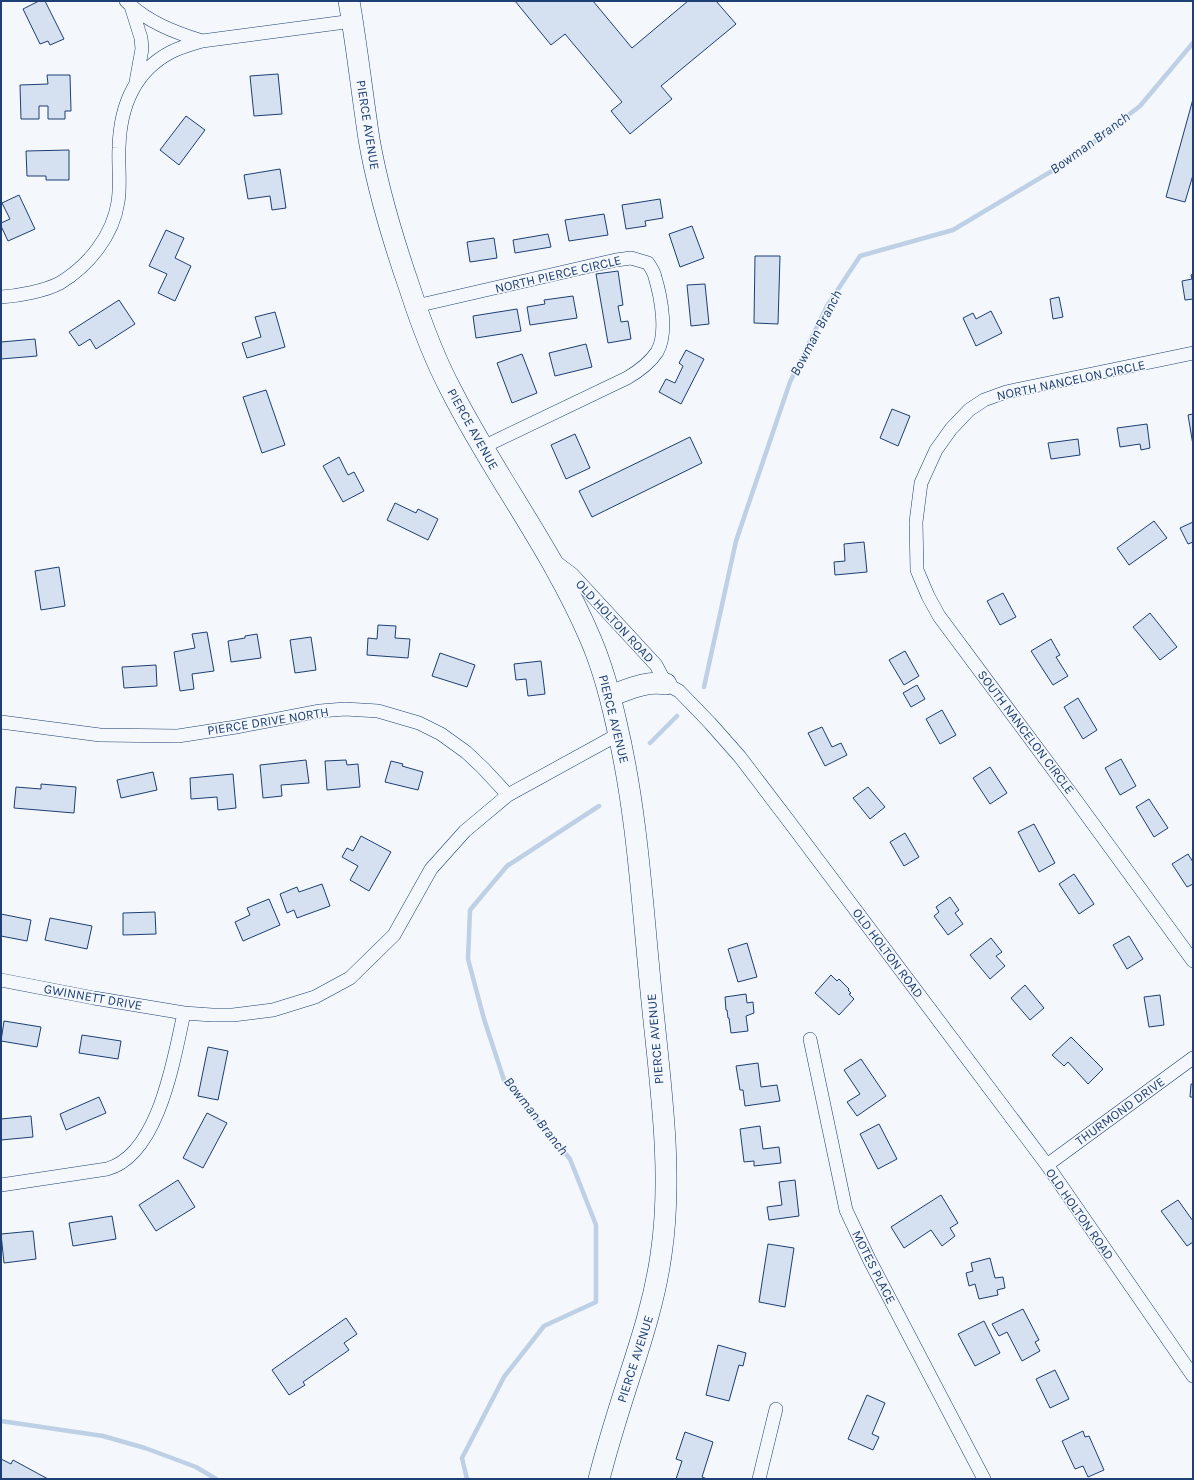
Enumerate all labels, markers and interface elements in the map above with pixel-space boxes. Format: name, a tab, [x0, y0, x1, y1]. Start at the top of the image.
street label: PIERCE AVENUE	[353, 79, 383, 171]
water label: Bowman Branch	[1047, 108, 1133, 178]
street label: NORTH PIERCE CIRCLE	[494, 252, 622, 296]
water label: Bowman Branch	[786, 287, 846, 379]
street label: NORTH NANCELON CIRCLE	[995, 357, 1147, 403]
street label: PIERCE AVENUE	[444, 386, 502, 472]
street label: OLD HOLTON ROAD	[573, 576, 657, 666]
street label: SOUTH NANCELON CIRCLE	[975, 667, 1077, 797]
street label: PIERCE AVENUE	[596, 673, 632, 765]
street label: PIERCE DRIVE NORTH	[206, 704, 330, 738]
street label: OLD HOLTON ROAD	[850, 905, 926, 1001]
street label: GWINNETT DRIVE	[43, 981, 143, 1013]
street label: PIERCE AVENUE	[644, 993, 666, 1085]
water label: Bowman Branch	[500, 1073, 572, 1159]
street label: THURMOND DRIVE	[1073, 1074, 1167, 1148]
street label: OLD HOLTON ROAD	[1043, 1165, 1117, 1263]
street label: MOTES PLACE	[849, 1228, 899, 1306]
street label: PIERCE AVENUE	[614, 1313, 656, 1405]

